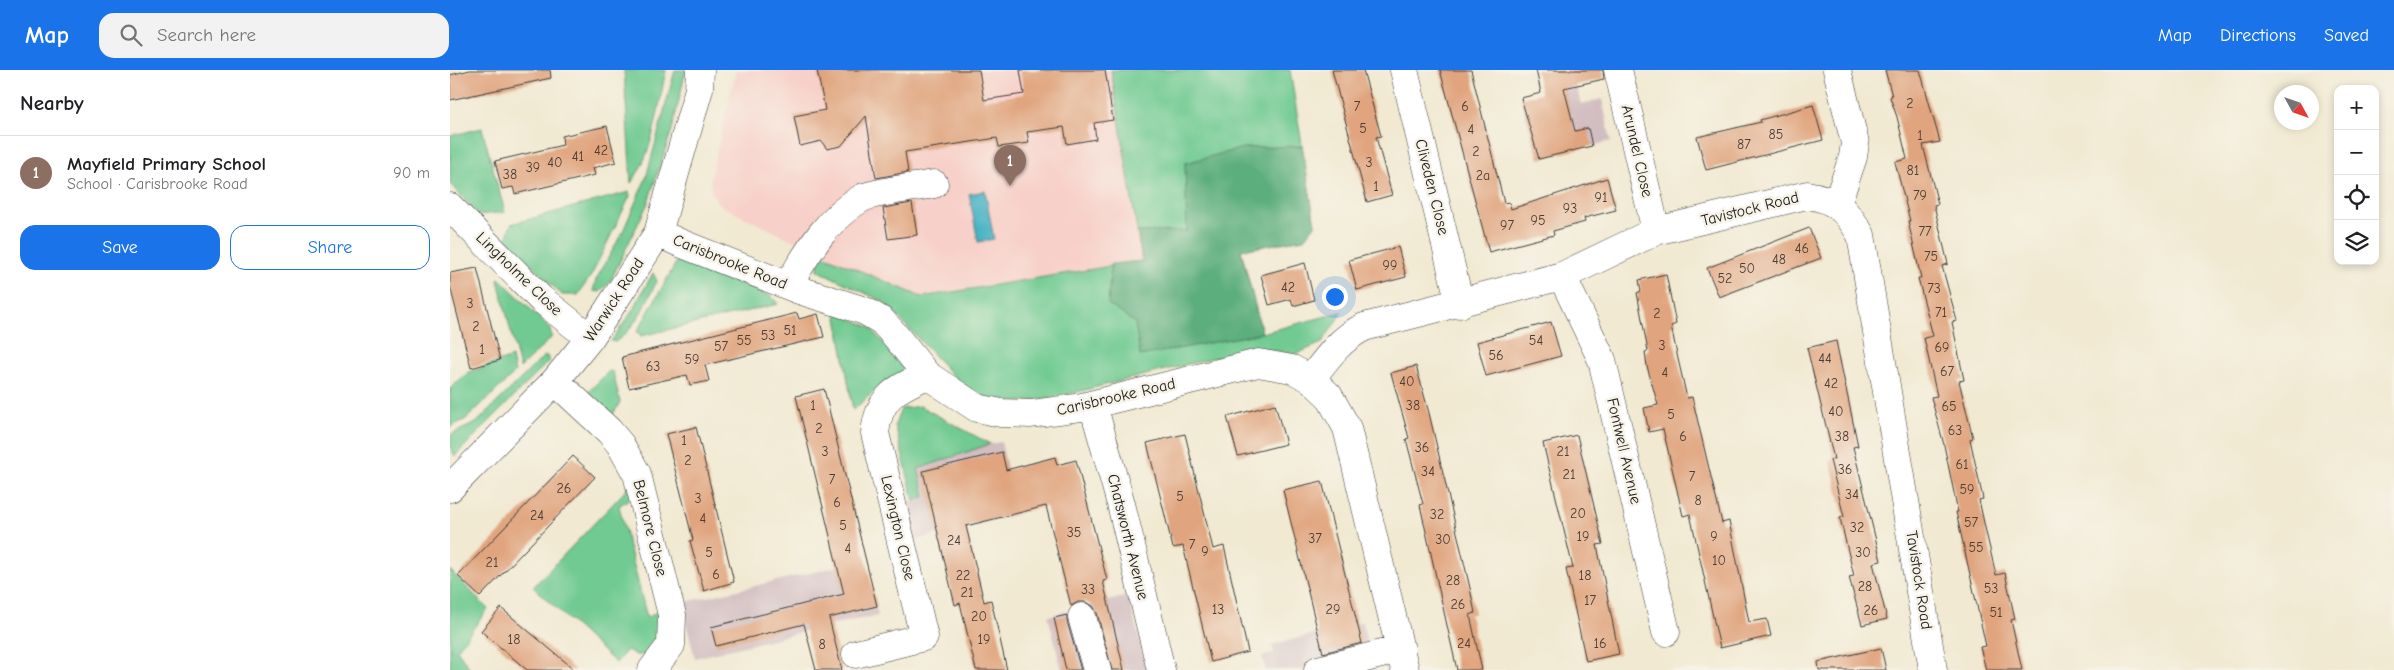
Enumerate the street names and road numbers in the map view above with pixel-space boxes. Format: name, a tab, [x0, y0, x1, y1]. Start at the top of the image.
street label: Arundel Close	[1618, 103, 1656, 199]
street label: Cliveden Close	[1411, 137, 1453, 237]
street label: Tavistock Road	[1699, 188, 1801, 230]
street label: Lingholme Close	[472, 228, 566, 320]
street label: Carisbrooke Road	[670, 231, 790, 293]
street label: Warwick Road	[580, 255, 648, 345]
street label: Carisbrooke Road	[1055, 375, 1177, 419]
street label: Fontwell Avenue	[1603, 396, 1645, 506]
street label: Chatsworth Avenue	[1104, 472, 1152, 602]
street label: Lexington Close	[877, 474, 919, 582]
street label: Belmore Close	[629, 478, 671, 578]
street label: Tavistock Road	[1902, 529, 1936, 631]

